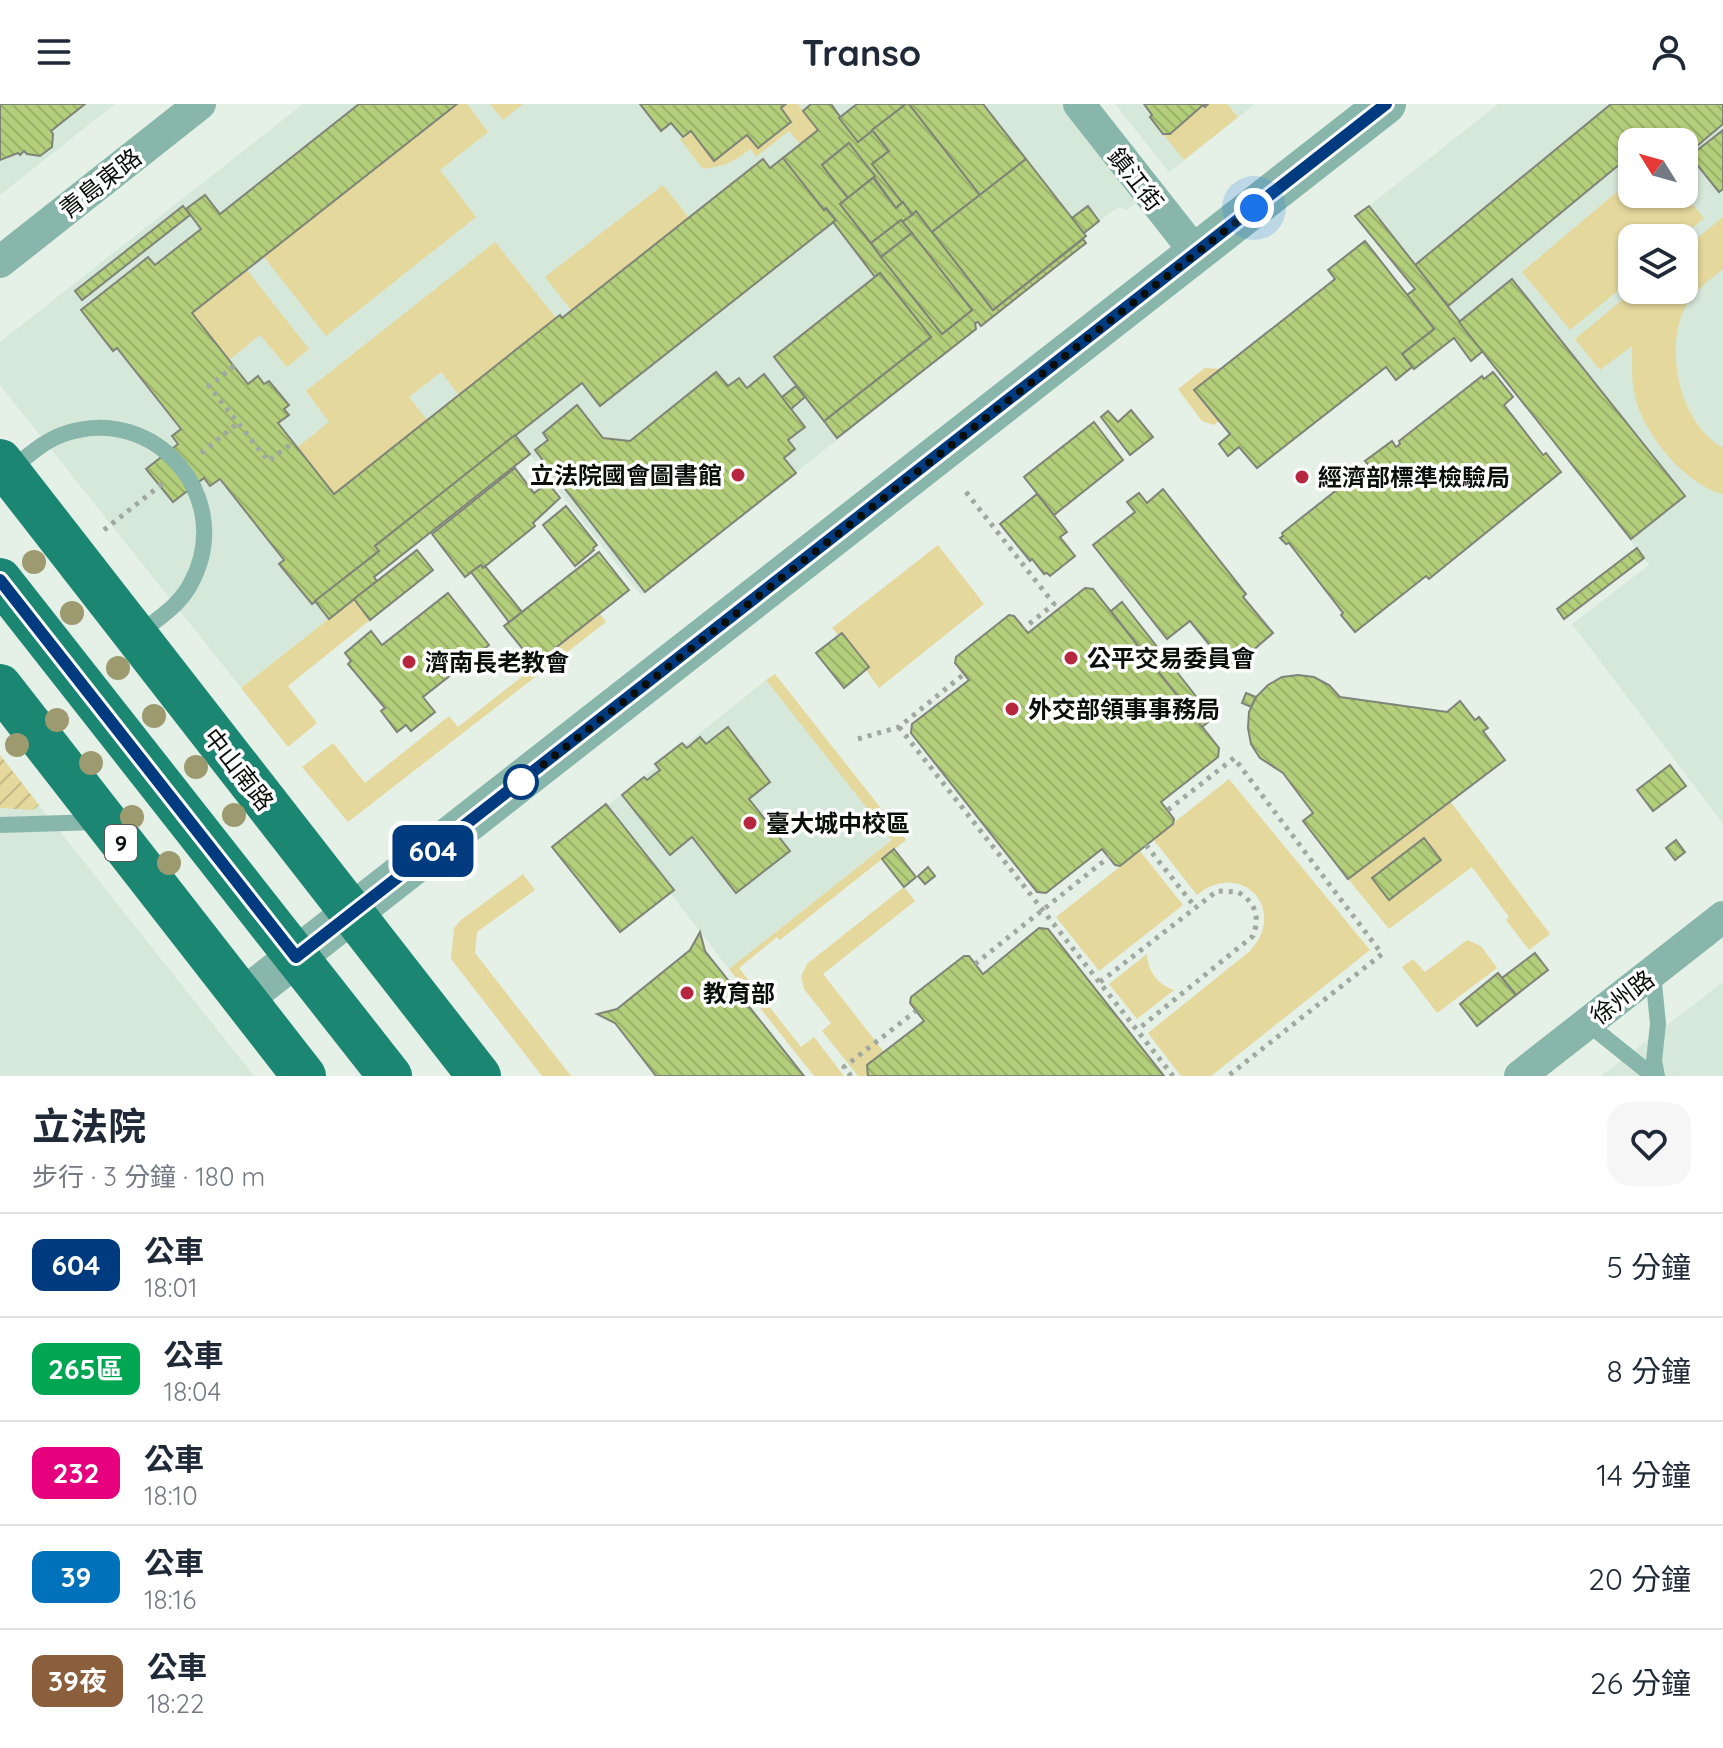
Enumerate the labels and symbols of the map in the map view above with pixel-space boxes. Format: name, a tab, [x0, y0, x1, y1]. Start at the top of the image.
north arrow	[1618, 128, 1698, 208]
street label: 鎮江街	[1102, 141, 1170, 217]
street label: 青島東路	[53, 142, 147, 224]
your location	[1234, 188, 1274, 228]
place label: 立法院國會圖書館	[530, 460, 722, 490]
place label: 經濟部標準檢驗局	[1318, 462, 1510, 492]
marker: 立法院國會圖書館	[729, 466, 747, 484]
marker: 經濟部標準檢驗局	[1293, 468, 1311, 486]
place label: 公平交易委員會	[1087, 643, 1255, 673]
place label: 濟南長老教會	[425, 647, 569, 677]
marker: 公平交易委員會	[1062, 649, 1080, 667]
marker: 濟南長老教會	[400, 653, 418, 671]
place label: 外交部領事事務局	[1028, 694, 1220, 724]
marker: 外交部領事事務局	[1003, 700, 1021, 718]
street label: 中山南路	[198, 722, 280, 816]
unlabelled marker	[504, 765, 538, 799]
place label: 臺大城中校區	[766, 808, 910, 838]
marker: 臺大城中校區	[741, 814, 759, 832]
road number: 9	[105, 825, 137, 861]
line badge: 604	[387, 825, 479, 877]
street label: 徐州路	[1584, 963, 1660, 1031]
place label: 教育部	[703, 978, 775, 1008]
marker: 教育部	[678, 984, 696, 1002]

